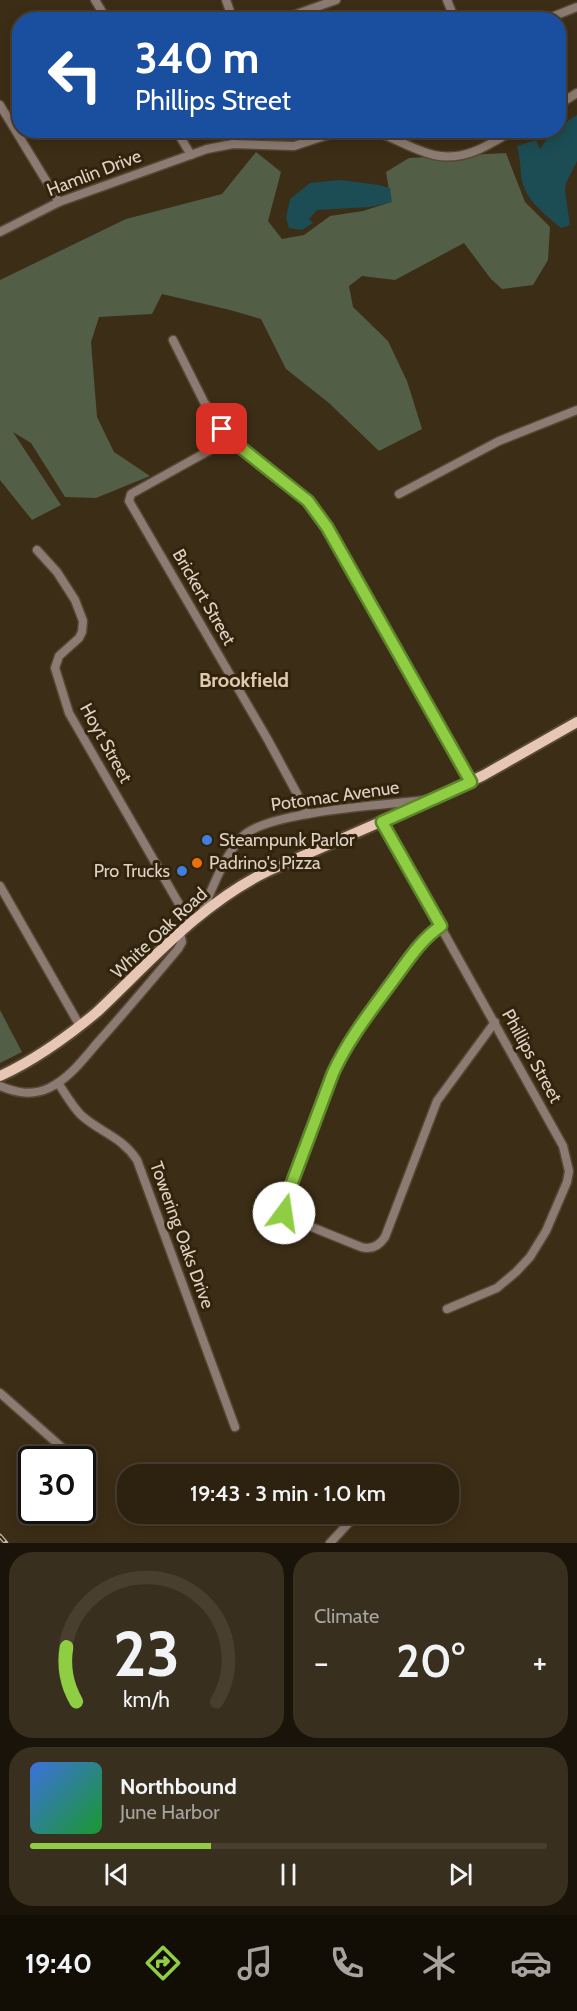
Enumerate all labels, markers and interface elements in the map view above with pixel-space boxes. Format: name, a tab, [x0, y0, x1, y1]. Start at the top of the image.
text: 340 m	[135, 32, 259, 84]
icon: left	[36, 36, 114, 114]
text: Phillips Street	[135, 84, 291, 117]
street label: Hamlin Drive	[44, 145, 144, 201]
pin	[196, 403, 247, 454]
icon: arrive	[205, 412, 238, 445]
street label: Brickert Street	[168, 545, 240, 649]
district label: Brookfield	[199, 668, 289, 692]
street label: Hoyt Street	[75, 699, 137, 787]
street label: Potomac Avenue	[269, 776, 401, 816]
place label: Steampunk Parlor	[219, 829, 355, 851]
marker: Steampunk Parlor	[200, 833, 214, 847]
place label: Padrino's Pizza	[209, 852, 321, 874]
marker: Padrino's Pizza	[190, 856, 204, 870]
place label: Pro Trucks	[94, 860, 170, 882]
marker: Pro Trucks	[175, 864, 189, 878]
street label: White Oak Road	[106, 883, 212, 983]
street label: Phillips Street	[497, 1005, 567, 1107]
street label: Towering Oaks Drive	[145, 1158, 219, 1312]
position arrow	[252, 1181, 316, 1245]
speed limit sign: 30	[18, 1446, 96, 1524]
text: 19:43 · 3 min · 1.0 km	[190, 1480, 386, 1507]
text: Climate	[314, 1604, 379, 1628]
text: 23	[113, 1616, 180, 1692]
text: 20°	[396, 1634, 465, 1688]
text: −	[314, 1642, 329, 1682]
text: +	[532, 1642, 547, 1682]
text: km/h	[123, 1686, 170, 1712]
text: Northbound	[120, 1773, 237, 1800]
text: June Harbor	[120, 1800, 220, 1824]
icon: previous	[100, 1858, 133, 1891]
icon: pause	[272, 1858, 305, 1891]
icon: next	[444, 1858, 477, 1891]
icon: directions	[142, 1942, 184, 1984]
icon: music	[234, 1942, 276, 1984]
icon: phone	[326, 1942, 368, 1984]
icon: climate	[418, 1942, 460, 1984]
icon: car	[510, 1942, 552, 1984]
text: 19:40	[25, 1947, 92, 1980]

